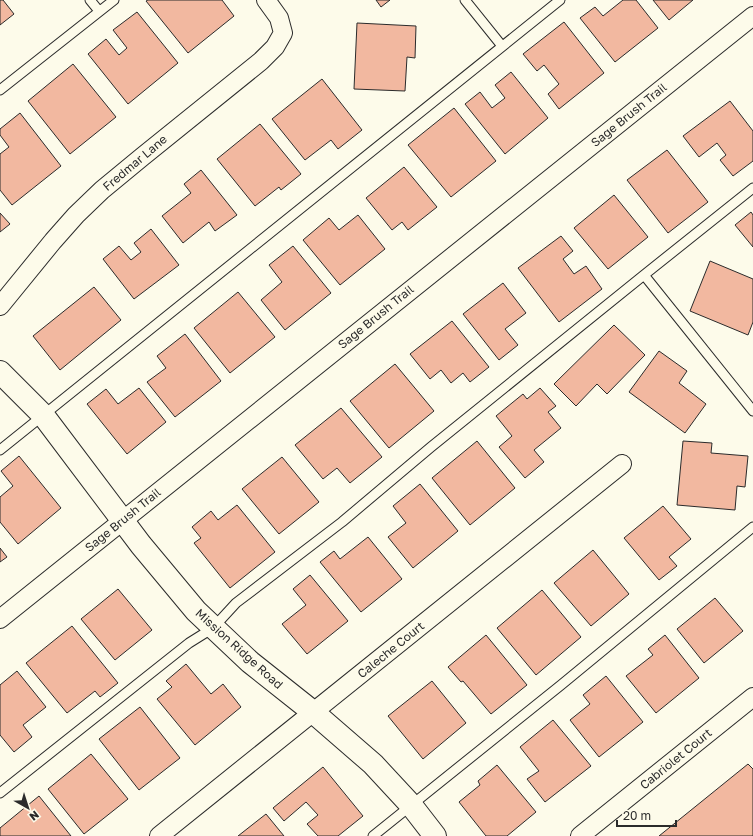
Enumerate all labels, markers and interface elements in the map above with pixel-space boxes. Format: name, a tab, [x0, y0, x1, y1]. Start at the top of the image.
street label: Sage Brush Trail	[588, 79, 670, 150]
street label: Fredmar Lane	[100, 131, 170, 194]
street label: Sage Brush Trail	[335, 281, 417, 352]
street label: Sage Brush Trail	[82, 484, 164, 555]
street label: Mission Ridge Road	[192, 605, 286, 692]
street label: Caleche Court	[354, 618, 427, 681]
street label: Cabriolet Court	[637, 725, 715, 792]
north arrow	[8, 788, 48, 828]
scale bar	[617, 802, 676, 828]
text: N	[27, 808, 42, 824]
text: 20 m	[623, 808, 651, 823]

